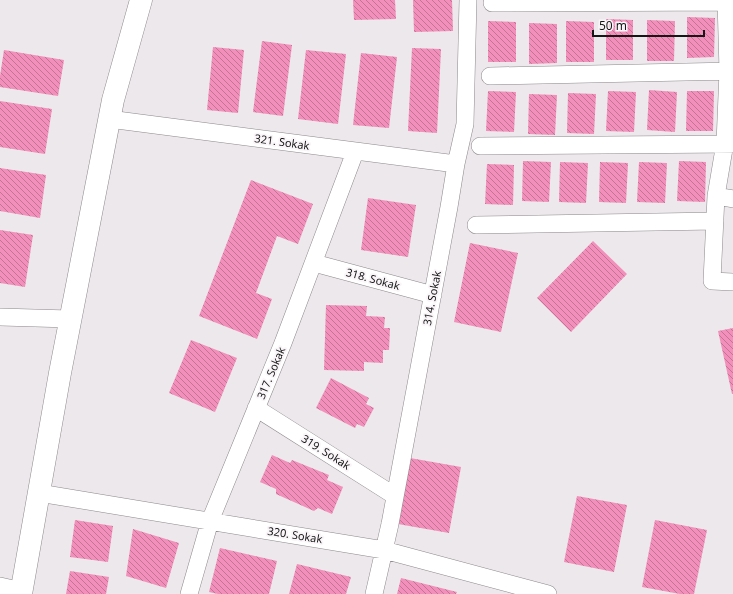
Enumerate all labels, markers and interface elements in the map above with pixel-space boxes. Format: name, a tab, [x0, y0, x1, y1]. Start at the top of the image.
scale bar	[593, 12, 704, 38]
text: 50 m	[599, 17, 627, 34]
street label: 321. Sokak	[254, 130, 311, 153]
street label: 318. Sokak	[344, 264, 402, 293]
street label: 314. Sokak	[419, 269, 444, 326]
street label: 317. Sokak	[253, 344, 288, 401]
street label: 319. Sokak	[299, 431, 354, 473]
street label: 320. Sokak	[267, 523, 324, 546]

